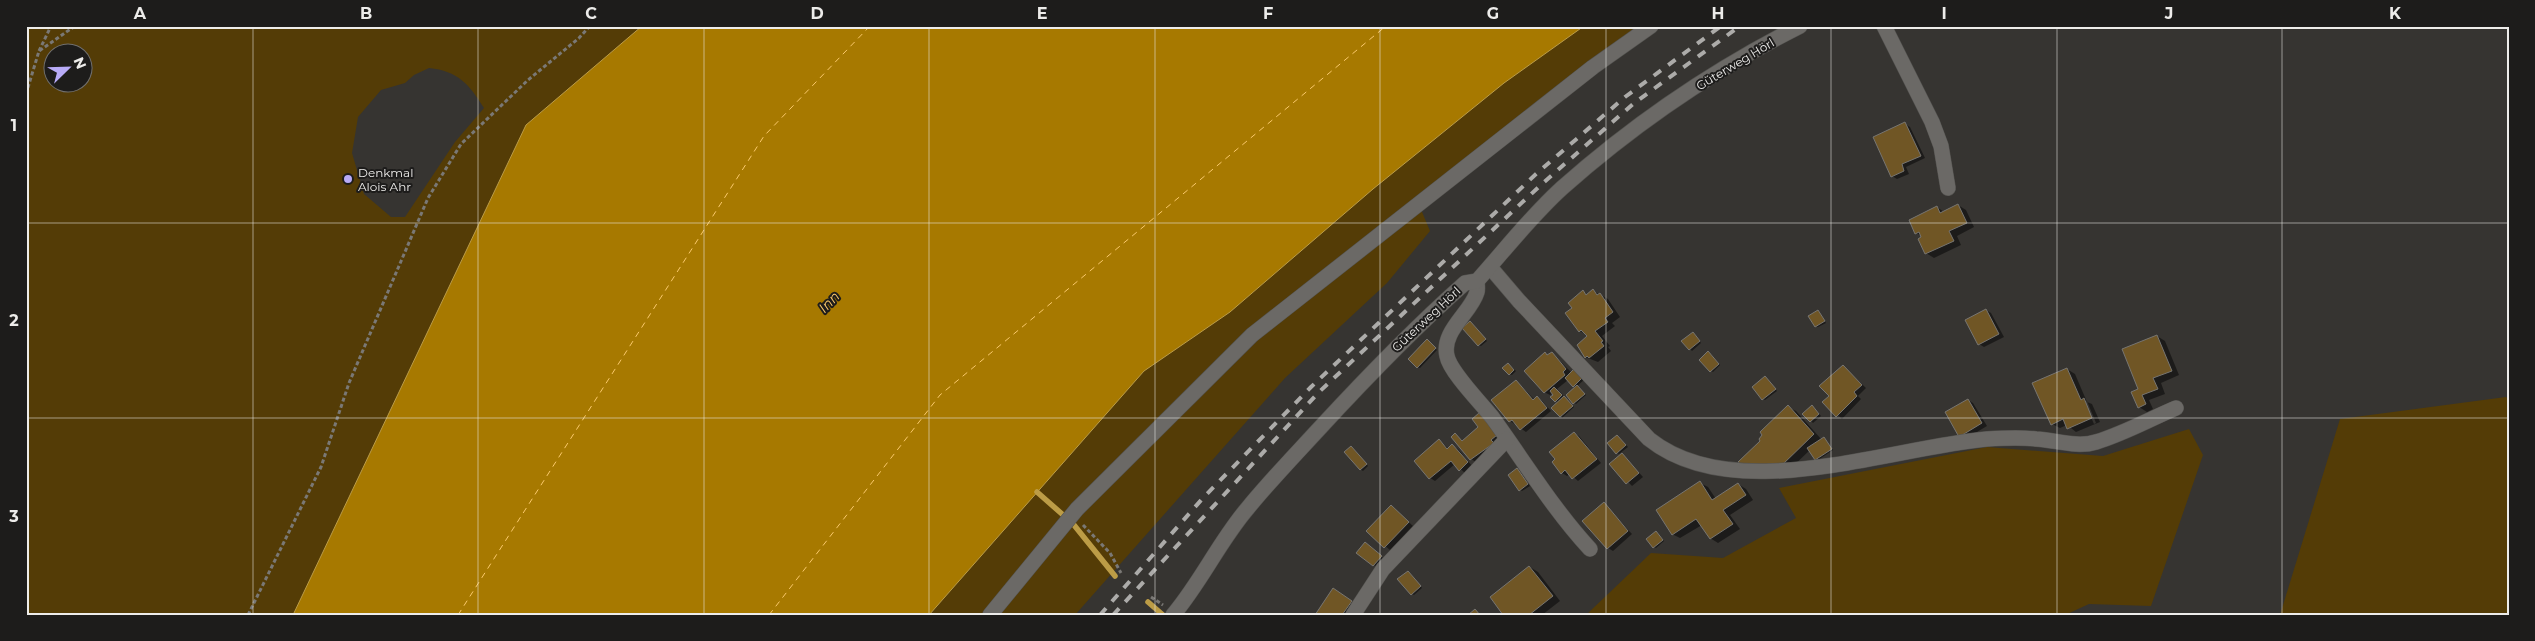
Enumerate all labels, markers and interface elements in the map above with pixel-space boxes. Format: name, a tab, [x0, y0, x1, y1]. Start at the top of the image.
text: A	[133, 4, 147, 23]
text: B	[360, 4, 372, 23]
text: C	[585, 4, 597, 23]
text: D	[810, 4, 824, 23]
text: E	[1037, 4, 1047, 23]
text: F	[1263, 4, 1273, 23]
text: G	[1487, 4, 1499, 23]
text: H	[1712, 4, 1724, 23]
text: I	[1941, 4, 1947, 23]
text: J	[2164, 4, 2173, 23]
text: K	[2389, 4, 2402, 23]
street label: Güterweg Hörl	[1693, 35, 1777, 93]
north arrow	[42, 42, 92, 92]
text: N	[69, 54, 90, 72]
text: 1	[11, 116, 17, 135]
place label: Denkmal Alois Ahr	[358, 165, 413, 194]
marker: Denkmal Alois Ahr	[342, 173, 354, 185]
street label: Güterweg Hörl	[1389, 283, 1463, 355]
water label: Inn	[814, 287, 844, 317]
text: 2	[9, 311, 19, 330]
text: 3	[8, 507, 19, 526]

